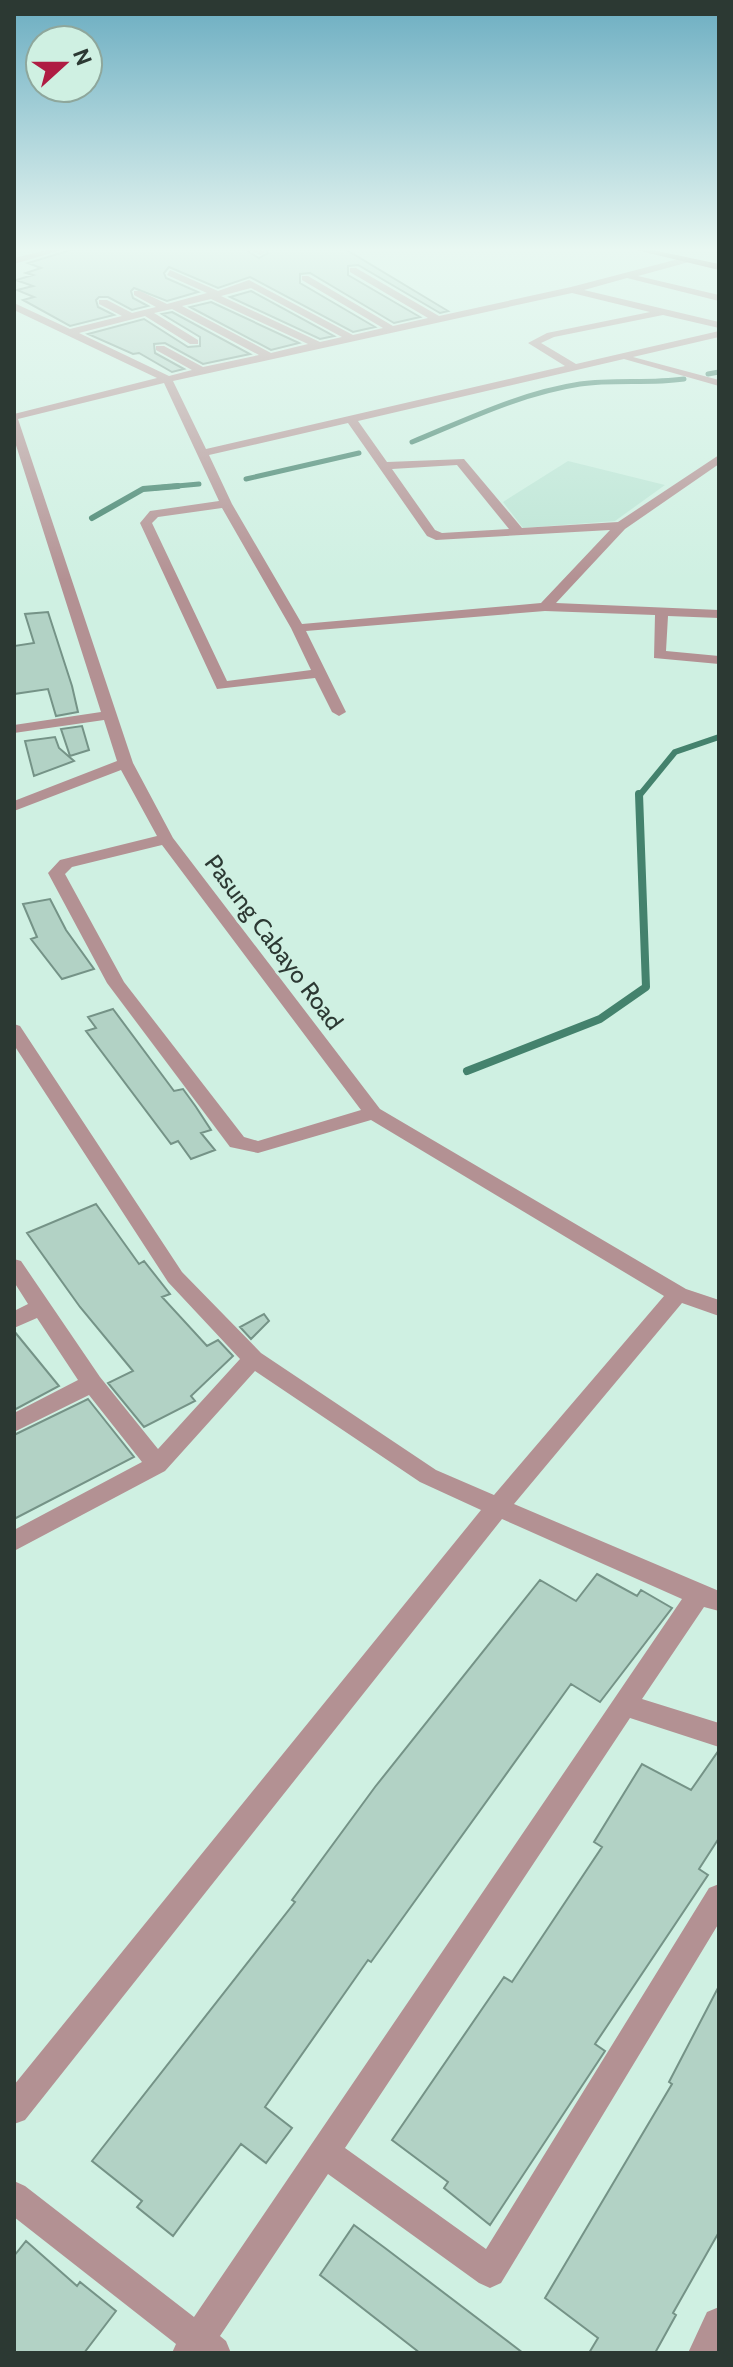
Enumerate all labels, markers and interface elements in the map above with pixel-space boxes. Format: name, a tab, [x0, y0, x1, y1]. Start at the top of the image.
north arrow	[24, 24, 104, 104]
text: N	[67, 45, 98, 69]
street label: Pasung Cabayo Road	[199, 849, 349, 1035]

